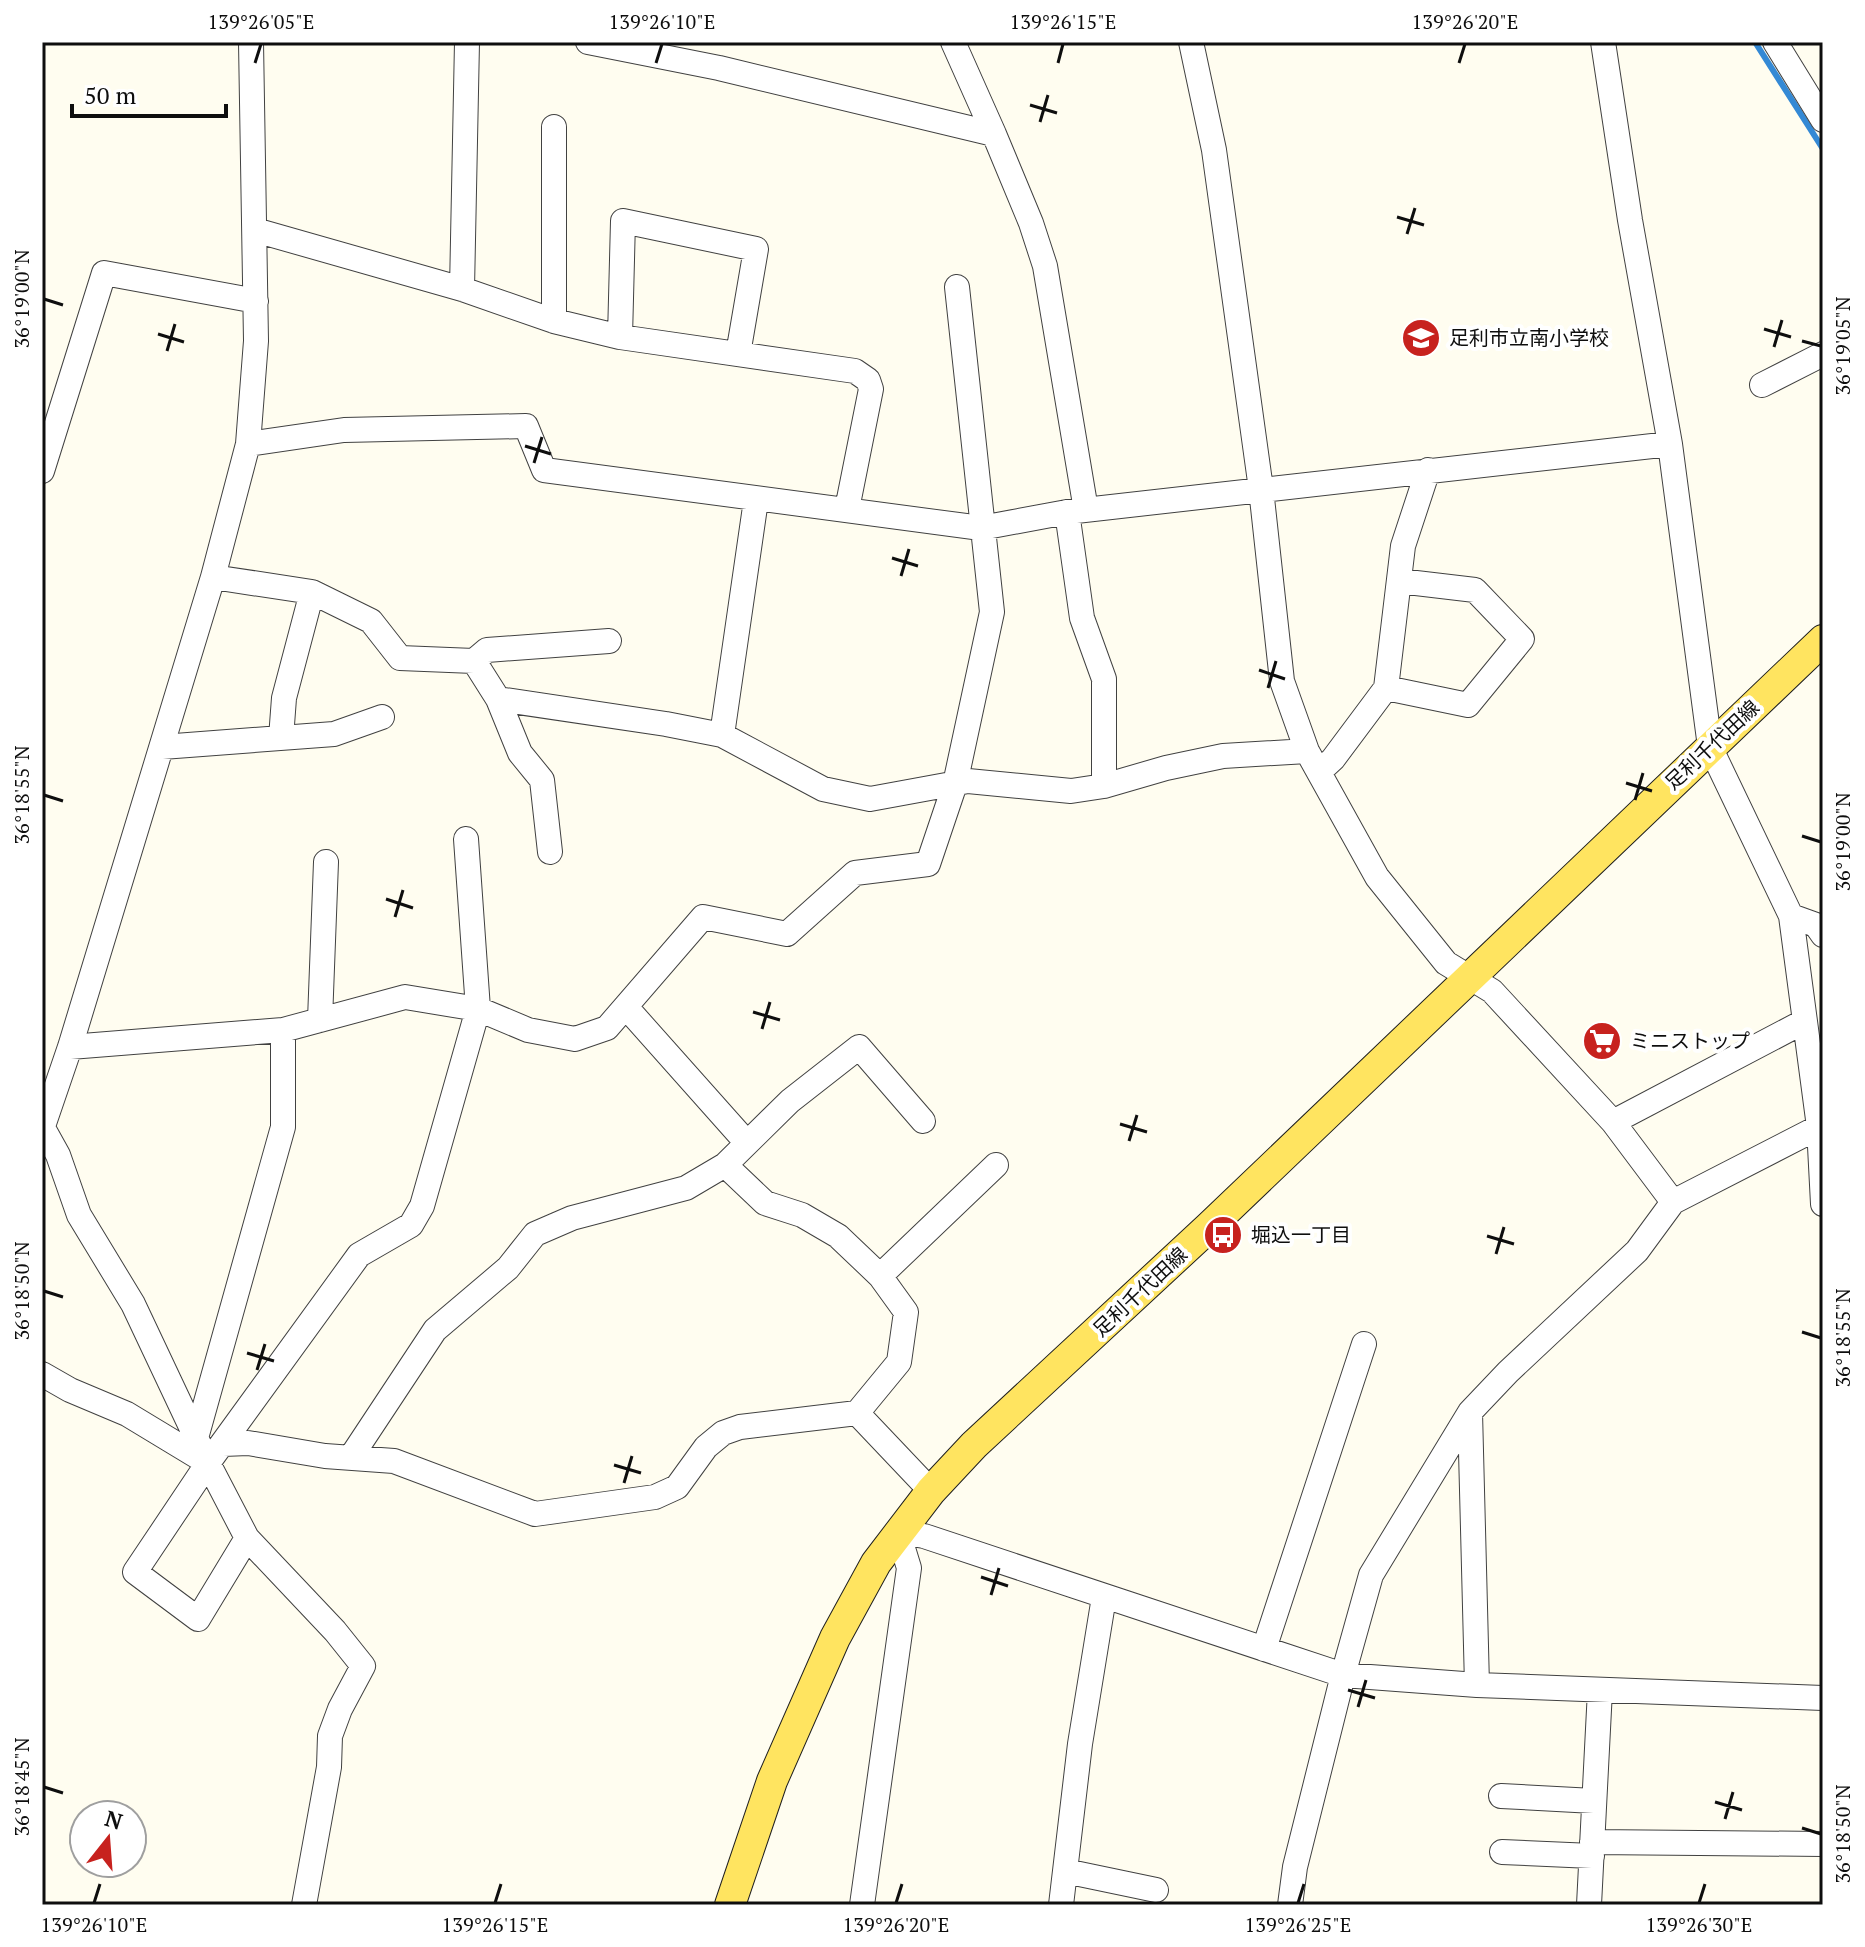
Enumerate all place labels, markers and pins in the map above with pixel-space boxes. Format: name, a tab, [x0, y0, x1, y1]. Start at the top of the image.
school or university icon: 足利市立南小学校	[1400, 317, 1442, 359]
place label: 足利市立南小学校	[1449, 324, 1609, 351]
supermarket icon: ミニストップ	[1581, 1020, 1623, 1062]
place label: ミニストップ	[1630, 1027, 1750, 1054]
bus stop icon: 堀込一丁目	[1202, 1214, 1244, 1256]
place label: 堀込一丁目	[1251, 1221, 1351, 1248]

